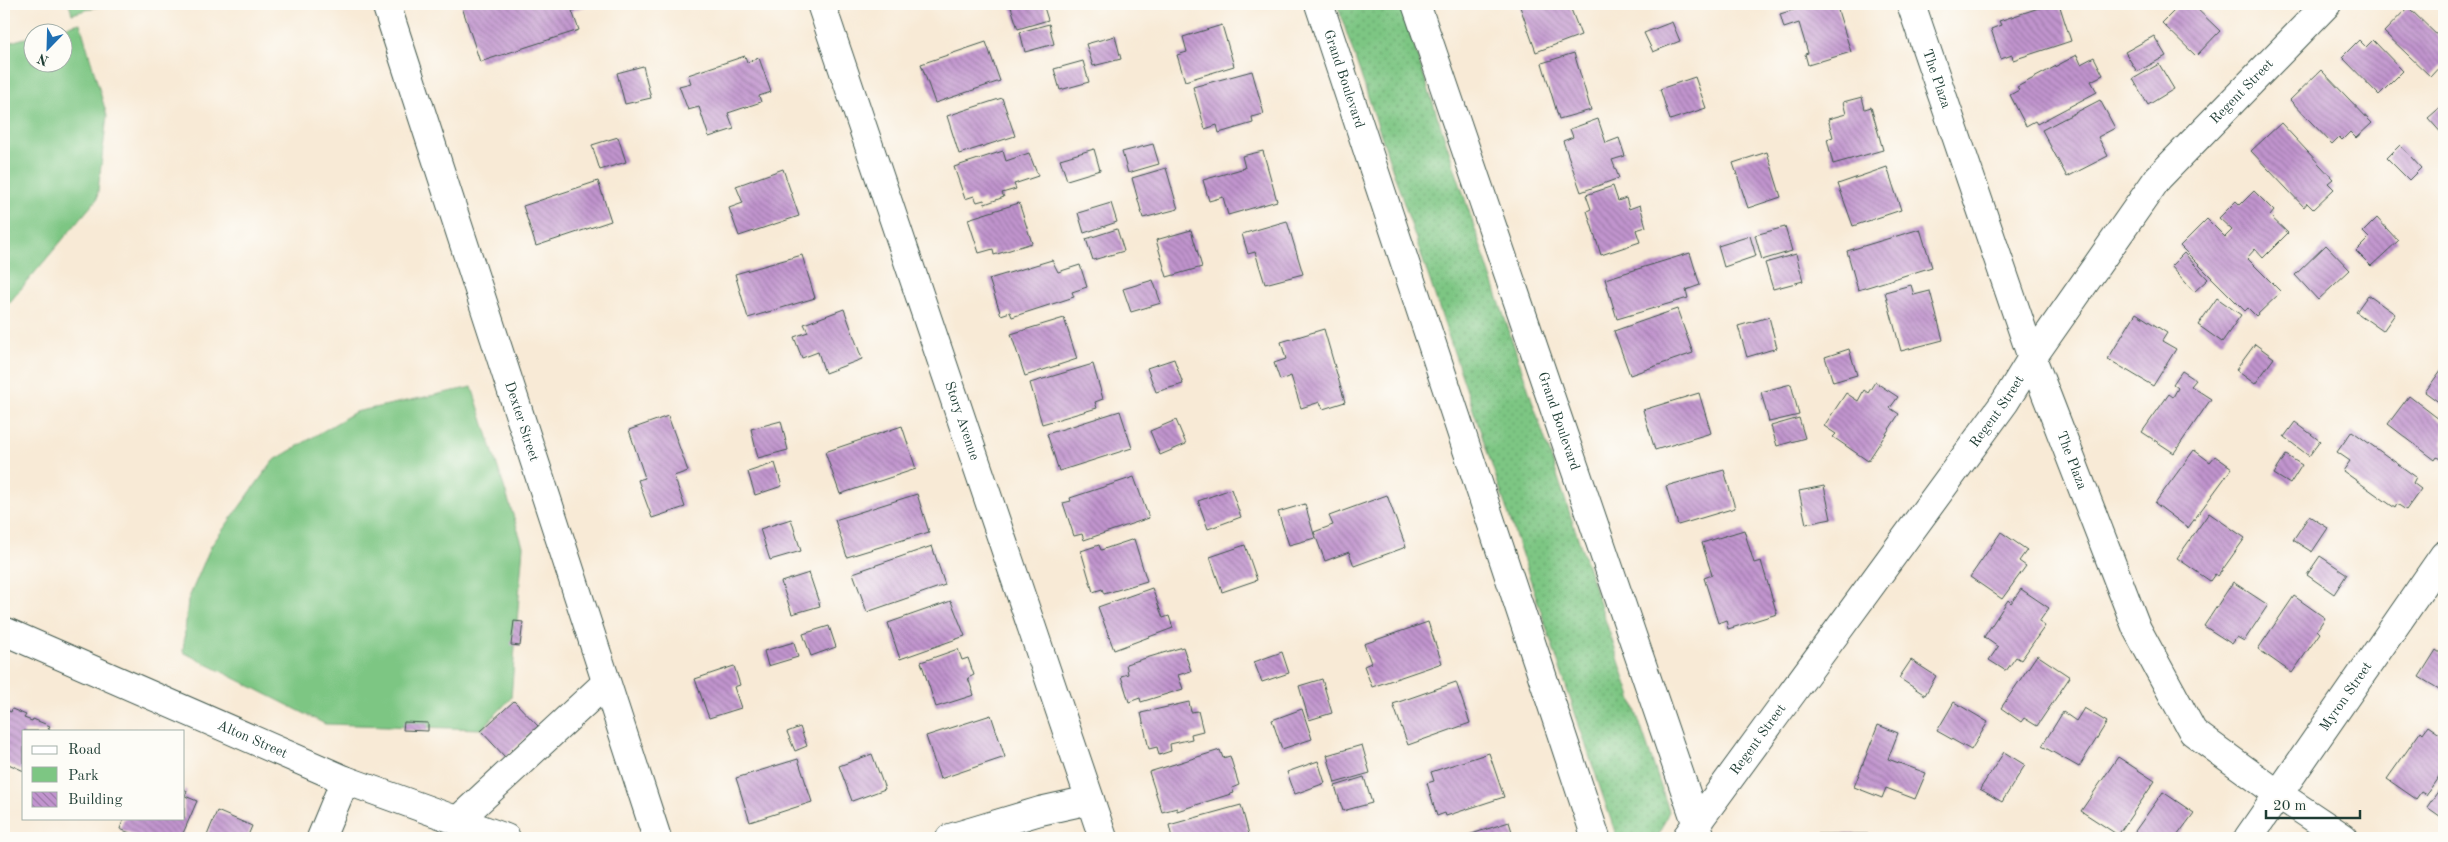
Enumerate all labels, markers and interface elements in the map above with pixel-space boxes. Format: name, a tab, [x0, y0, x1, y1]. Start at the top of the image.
north arrow	[22, 22, 72, 72]
street label: Grand Boulevard	[1321, 28, 1367, 130]
street label: The Plaza	[1920, 47, 1953, 110]
text: N	[35, 50, 51, 68]
street label: Regent Street	[2208, 57, 2276, 127]
street label: Grand Boulevard	[1535, 370, 1582, 472]
street label: Regent Street	[1967, 373, 2027, 450]
street label: Dexter Street	[502, 380, 541, 463]
street label: Story Avenue	[942, 380, 982, 462]
street label: The Plaza	[2054, 429, 2089, 492]
street label: Myron Street	[2317, 659, 2375, 734]
street label: Regent Street	[1728, 701, 1789, 778]
street label: Alton Street	[215, 718, 290, 761]
legend	[22, 730, 185, 820]
text: Road	[68, 743, 102, 758]
text: Park	[68, 769, 99, 784]
scale bar	[2266, 787, 2359, 819]
text: Building	[68, 793, 123, 808]
text: 20 m	[2273, 799, 2307, 814]

